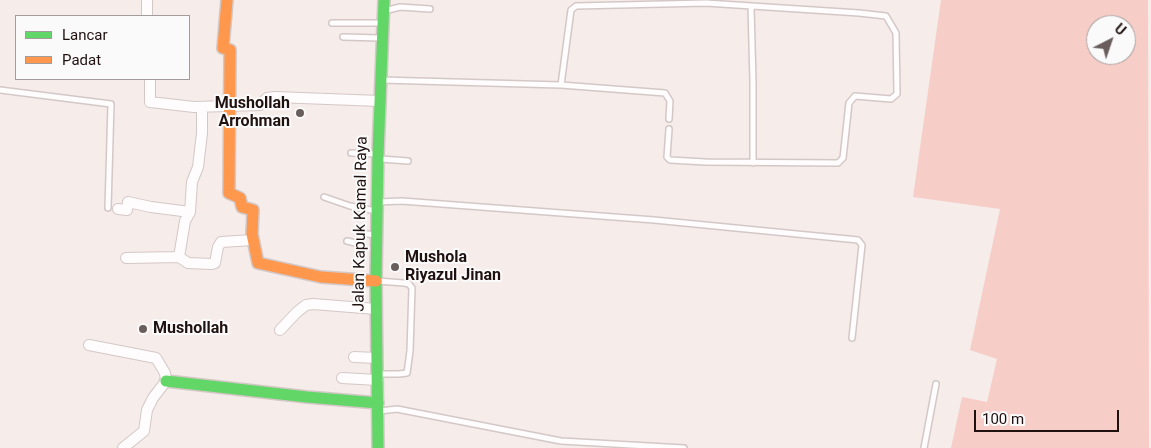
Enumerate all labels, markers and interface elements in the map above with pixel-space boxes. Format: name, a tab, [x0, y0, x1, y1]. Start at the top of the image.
legend	[15, 15, 190, 80]
north arrow	[1086, 15, 1136, 65]
text: U	[1111, 20, 1129, 38]
text: Lancar	[62, 26, 108, 44]
text: Padat	[62, 51, 101, 69]
place label: Mushollah Arrohman	[215, 94, 290, 132]
marker: Mushollah Arrohman	[294, 107, 306, 119]
street label: Jalan Kapuk Kamal Raya	[350, 136, 372, 312]
place label: Mushola Riyazul Jinan	[405, 248, 501, 286]
marker: Mushola Riyazul Jinan	[389, 261, 401, 273]
place label: Mushollah	[153, 319, 228, 339]
marker: Mushollah	[137, 323, 149, 335]
scale bar	[976, 400, 1121, 432]
text: 100 m	[982, 410, 1024, 428]

